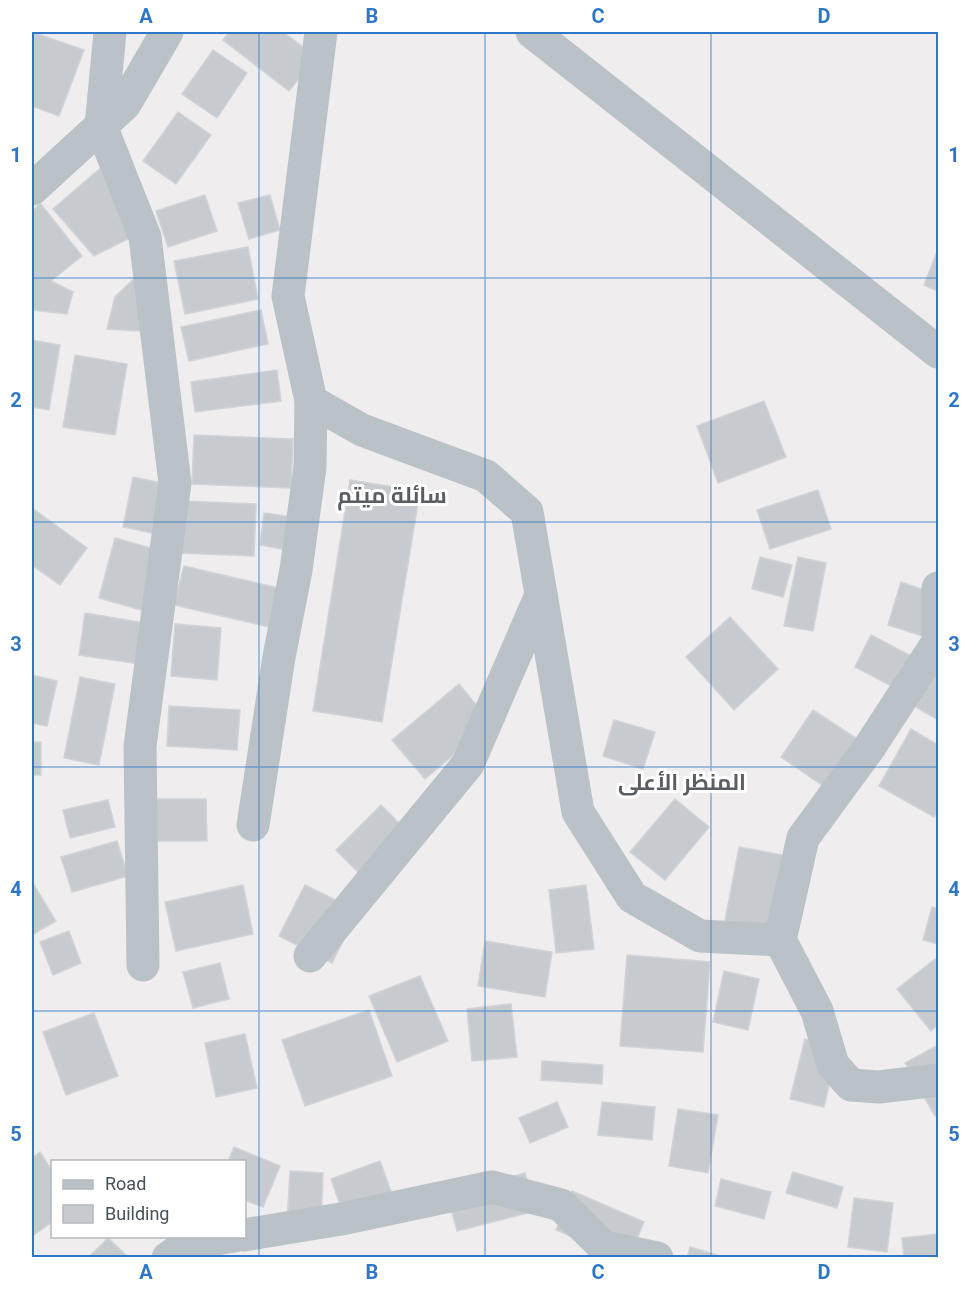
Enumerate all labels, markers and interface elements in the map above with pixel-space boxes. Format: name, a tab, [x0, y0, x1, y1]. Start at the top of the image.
text: A	[139, 4, 153, 28]
text: B	[366, 4, 378, 28]
text: C	[591, 4, 605, 28]
text: D	[818, 4, 831, 28]
text: 1	[10, 143, 22, 167]
text: 1	[948, 143, 960, 167]
text: 2	[10, 388, 22, 412]
text: 2	[948, 388, 960, 412]
district label: سائلة ميتم	[337, 483, 447, 511]
text: 3	[10, 632, 22, 656]
text: 3	[948, 632, 960, 656]
district label: المنظر الأعلى	[618, 770, 746, 796]
text: 4	[10, 877, 22, 901]
text: 4	[948, 877, 960, 901]
text: 5	[10, 1122, 22, 1146]
text: 5	[948, 1122, 960, 1146]
legend	[51, 1160, 246, 1238]
text: Road	[105, 1173, 146, 1194]
text: Building	[105, 1203, 169, 1224]
text: A	[139, 1260, 153, 1284]
text: B	[366, 1260, 378, 1284]
text: C	[591, 1260, 605, 1284]
text: D	[818, 1260, 831, 1284]

